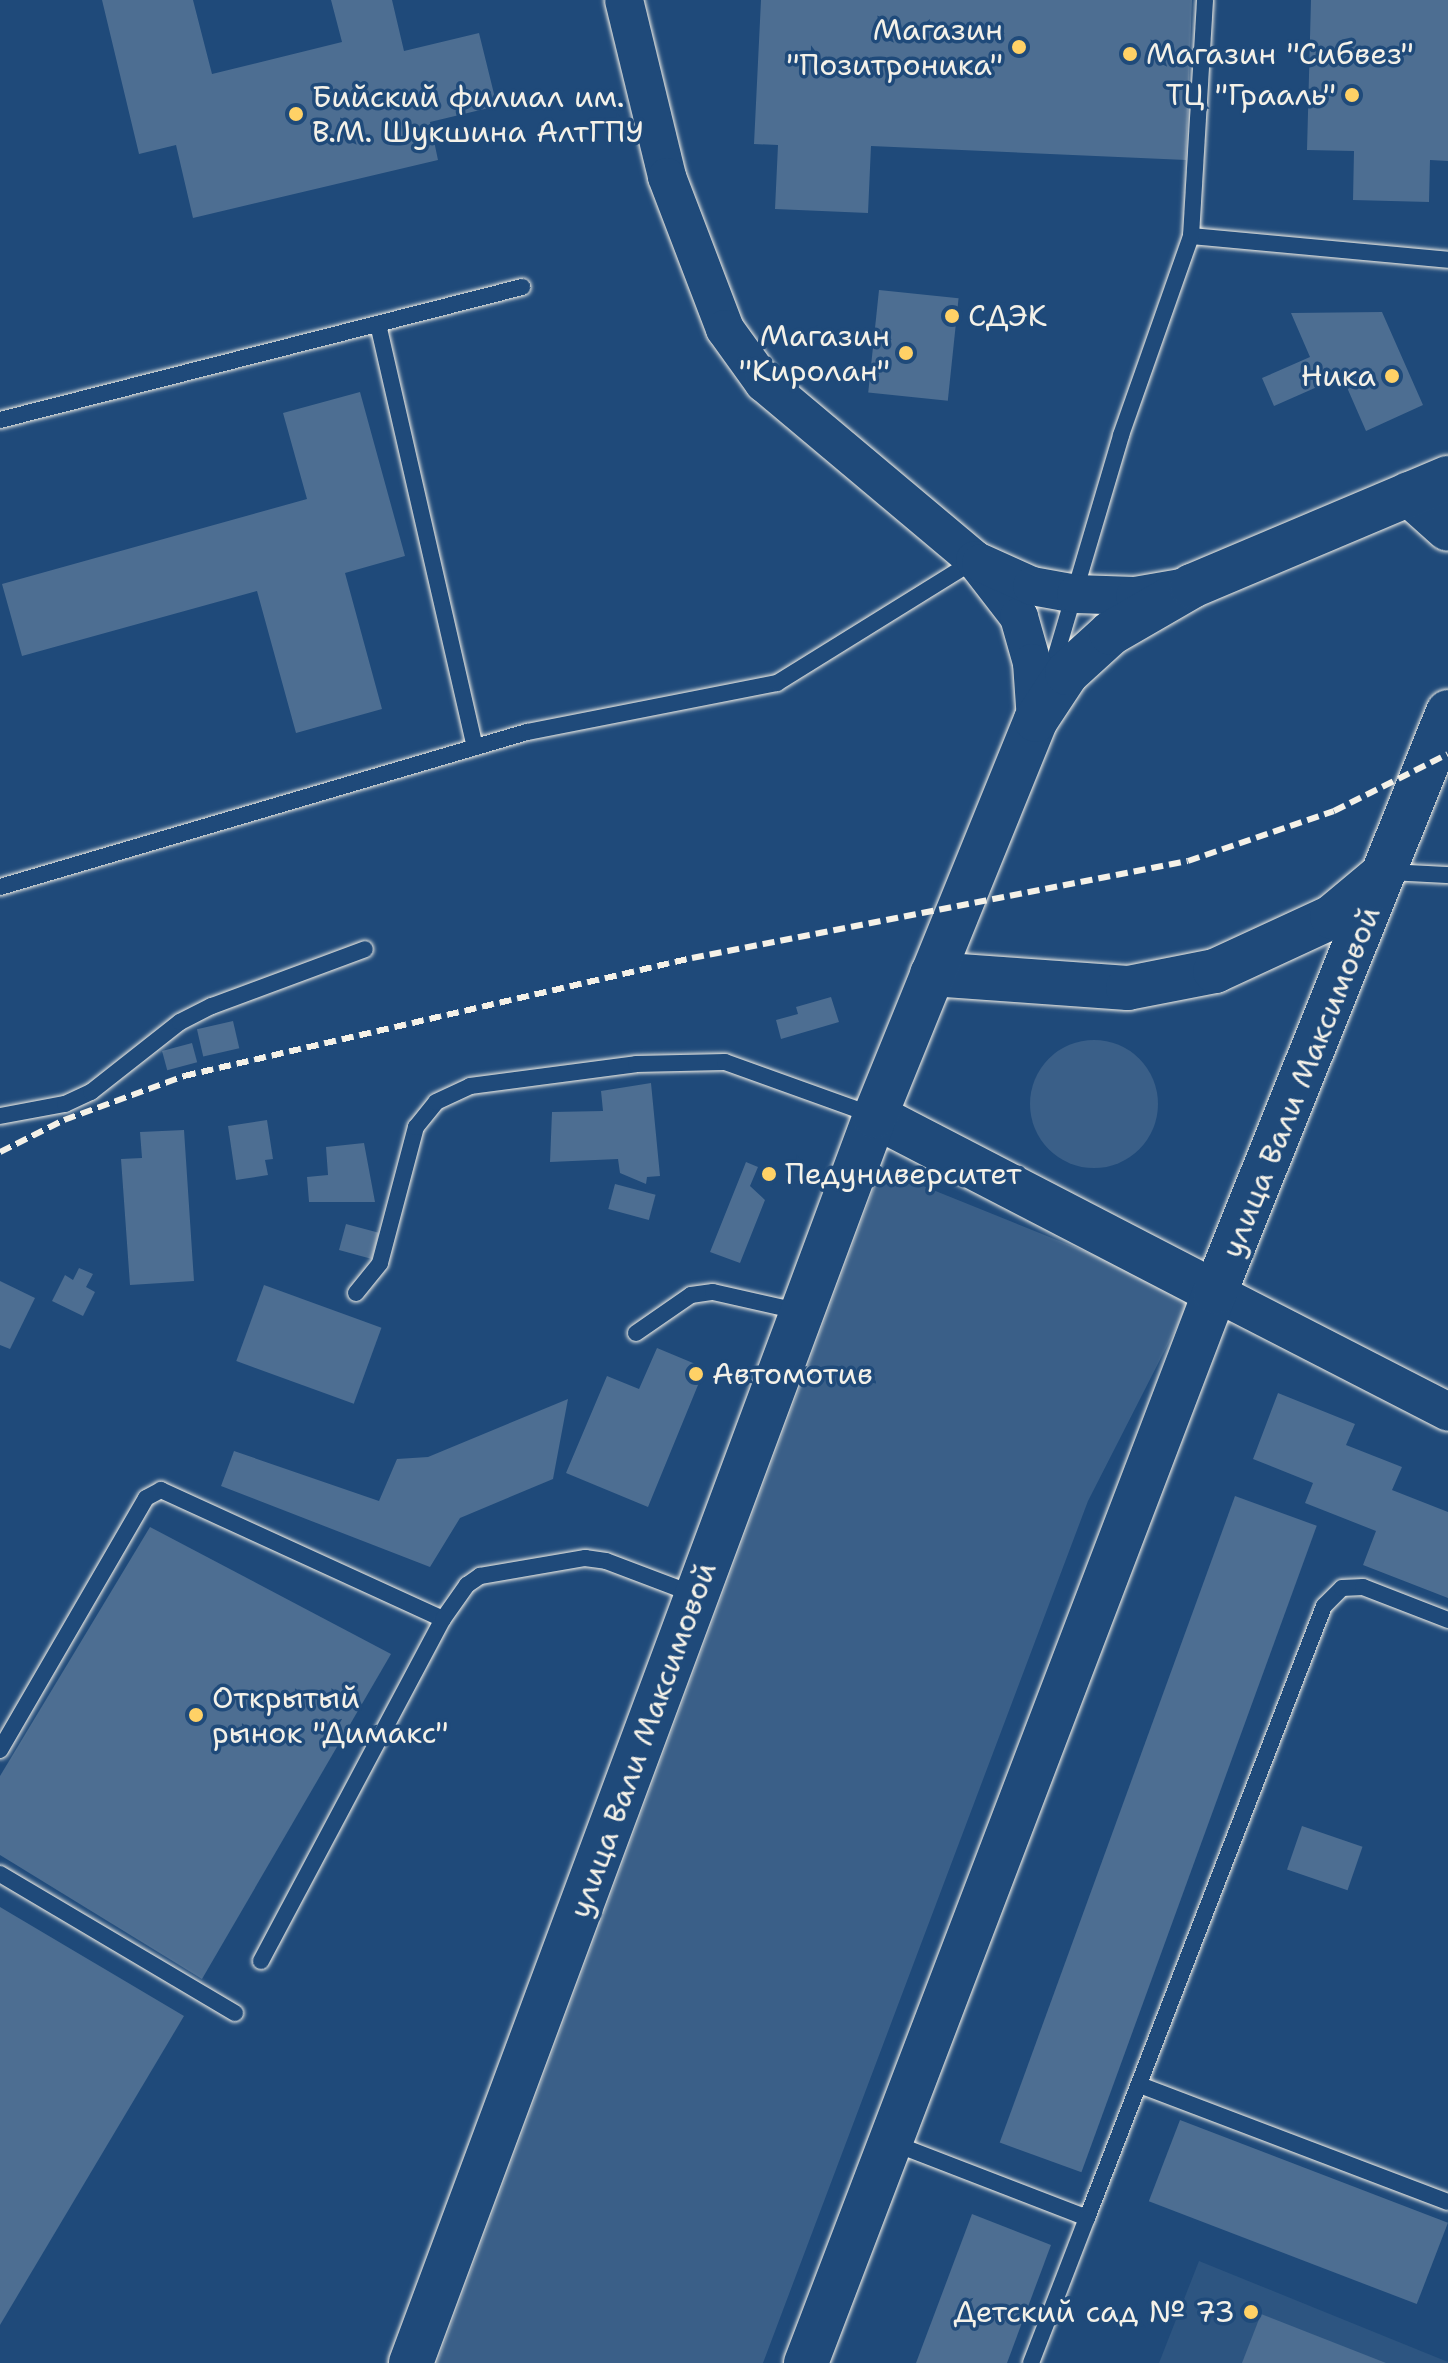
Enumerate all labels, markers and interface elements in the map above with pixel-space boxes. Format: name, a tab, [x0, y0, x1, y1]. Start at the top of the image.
place label: Магазин "Позитроника"	[786, 12, 1003, 82]
place label: Магазин "Сибвез"	[1146, 36, 1414, 72]
marker: Магазин "Позитроника"	[1010, 38, 1028, 56]
marker: Магазин "Сибвез"	[1121, 45, 1139, 63]
place label: ТЦ "Грааль"	[1166, 77, 1336, 113]
place label: Бийский филиал им. В.М. Шукшина АлтГПУ	[312, 79, 644, 150]
marker: ТЦ "Грааль"	[1343, 86, 1361, 104]
marker: Бийский филиал им. В.М. Шукшина АлтГПУ	[287, 105, 305, 123]
place label: СДЭК	[968, 298, 1047, 334]
marker: СДЭК	[943, 307, 961, 325]
place label: Магазин "Киролан"	[739, 318, 890, 388]
marker: Магазин "Киролан"	[897, 344, 915, 362]
place label: Ника	[1301, 358, 1376, 394]
marker: Ника	[1383, 367, 1401, 385]
street label: улица Вали Максимовой	[1214, 901, 1388, 1263]
place label: Педуниверситет	[785, 1156, 1022, 1192]
marker: Педуниверситет	[760, 1165, 778, 1183]
place label: Автомотив	[712, 1356, 873, 1392]
marker: Автомотив	[687, 1365, 705, 1383]
street label: улица Вали Максимовой	[562, 1557, 724, 1923]
place label: Открытый рынок "Димакс"	[212, 1680, 449, 1750]
marker: Открытый рынок "Димакс"	[187, 1706, 205, 1724]
place label: Детский сад № 73	[954, 2294, 1235, 2330]
marker: Детский сад № 73	[1242, 2303, 1260, 2321]

